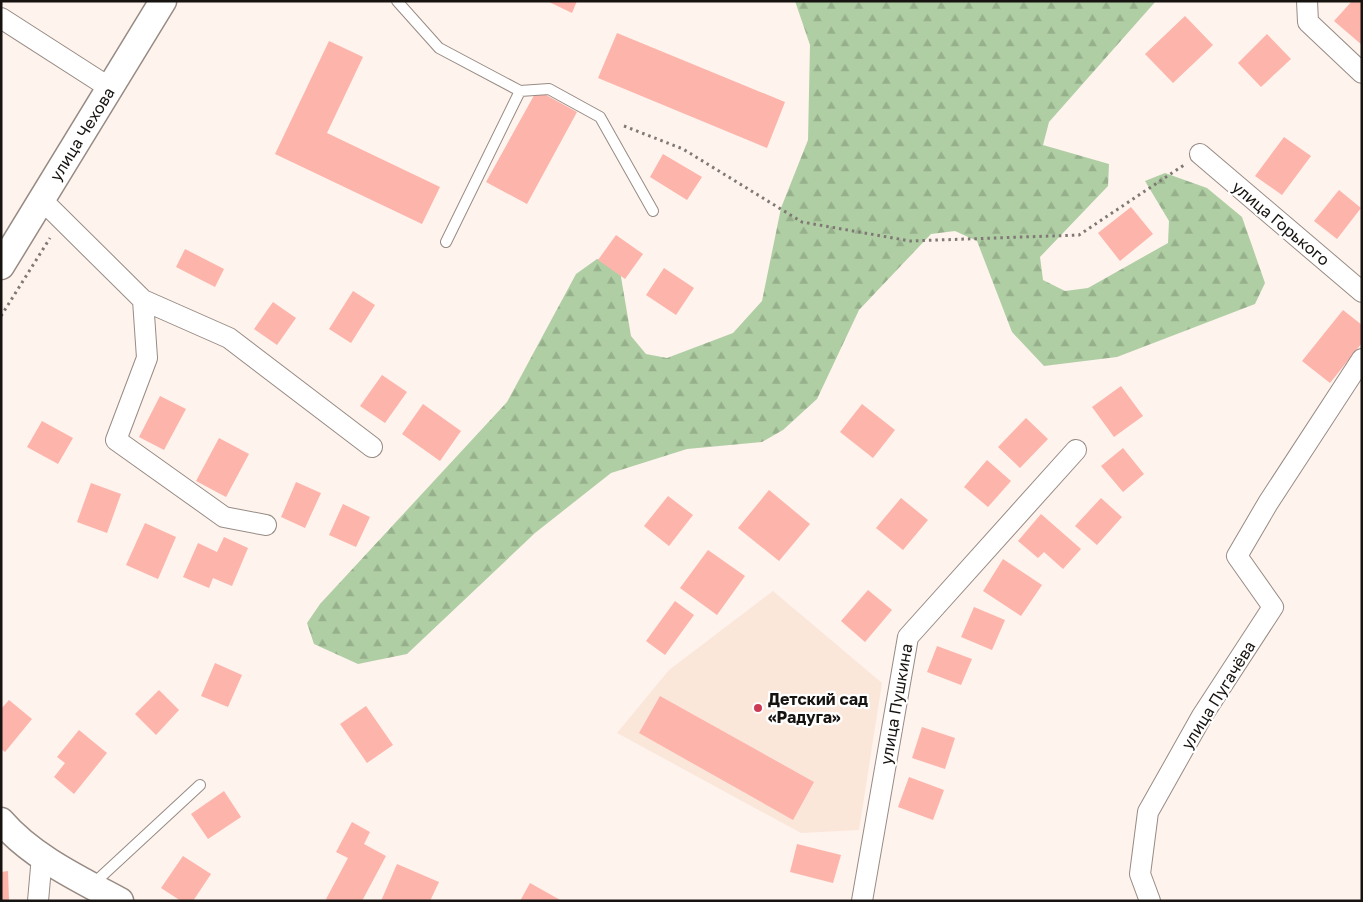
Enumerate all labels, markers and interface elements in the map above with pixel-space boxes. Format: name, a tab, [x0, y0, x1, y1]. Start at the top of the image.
street label: улица Чехова	[45, 83, 119, 185]
street label: улица Горького	[1228, 176, 1334, 270]
street label: улица Пугачёва	[1177, 637, 1259, 753]
street label: улица Пушкина	[876, 642, 916, 766]
place label: Детский сад «Радуга»	[768, 689, 868, 727]
marker: Детский сад «Радуга»	[752, 702, 764, 714]

